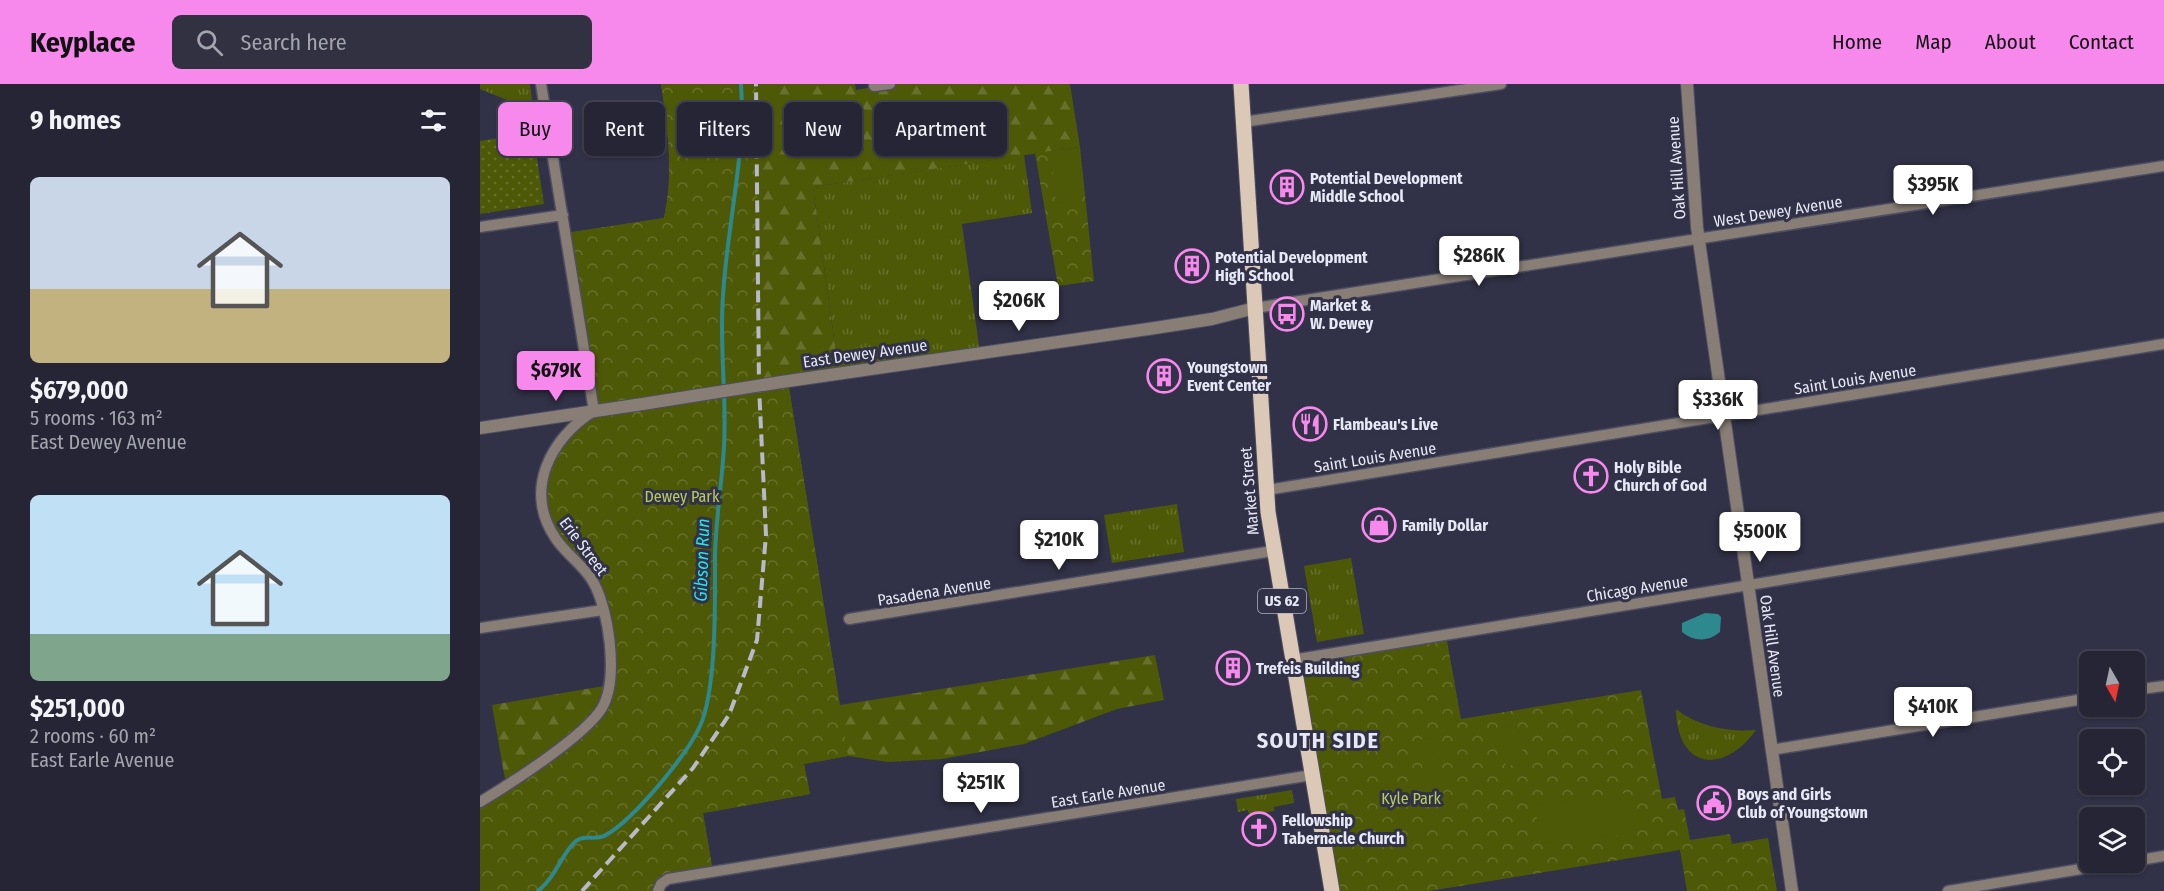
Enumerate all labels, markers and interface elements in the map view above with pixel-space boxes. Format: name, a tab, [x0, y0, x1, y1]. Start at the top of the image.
search box	[172, 15, 592, 69]
text: Keyplace	[30, 26, 136, 59]
icon: search	[193, 26, 226, 59]
text: Search here	[241, 29, 347, 56]
text: Home	[1832, 29, 1882, 55]
text: Map	[1915, 29, 1952, 55]
text: About	[1985, 29, 2036, 55]
text: Contact	[2069, 29, 2134, 55]
chip: Buy	[498, 102, 572, 156]
chip: Rent	[584, 102, 665, 156]
chip: Filters	[677, 102, 772, 156]
chip: New	[784, 102, 862, 156]
chip: Apartment	[874, 102, 1007, 156]
icon: filters	[417, 104, 450, 137]
text: 9 homes	[30, 105, 121, 136]
street label: Oak Hill Avenue	[1663, 116, 1690, 220]
pin: $395K	[1891, 165, 1975, 216]
building icon: Potential Development Middle School	[1269, 169, 1305, 205]
place label: Potential Development Middle School	[1310, 169, 1463, 206]
text: $395K	[1907, 172, 1959, 196]
street label: West Dewey Avenue	[1712, 192, 1844, 231]
icon: home	[186, 216, 294, 324]
pin: $286K	[1437, 236, 1521, 287]
text: $286K	[1453, 243, 1505, 267]
building icon: Potential Development High School	[1174, 248, 1210, 284]
place label: Potential Development High School	[1215, 248, 1368, 285]
pin: $206K	[977, 281, 1061, 332]
text: $206K	[993, 288, 1045, 312]
bus stop icon: Market & W. Dewey	[1269, 296, 1305, 332]
place label: Market & W. Dewey	[1310, 296, 1373, 333]
street label: East Dewey Avenue	[802, 335, 929, 372]
pin: $679K	[514, 351, 598, 402]
text: $679K	[531, 358, 581, 382]
building icon: Youngstown Event Center	[1146, 358, 1182, 394]
place label: Youngstown Event Center	[1186, 358, 1271, 395]
street label: Saint Louis Avenue	[1793, 360, 1918, 399]
text: $679,000	[30, 375, 129, 406]
pin: $336K	[1676, 380, 1760, 431]
text: $336K	[1693, 387, 1743, 411]
text: 5 rooms · 163 m²	[30, 406, 163, 430]
restaurant icon: Flambeau's Live	[1292, 406, 1328, 442]
place label: Flambeau's Live	[1333, 415, 1438, 434]
text: East Dewey Avenue	[30, 430, 187, 454]
street label: Saint Louis Avenue	[1313, 438, 1438, 477]
street label: Market Street	[1236, 445, 1263, 536]
church icon: Holy Bible Church of God	[1573, 458, 1609, 494]
place label: Holy Bible Church of God	[1614, 458, 1707, 495]
park label: Dewey Park	[645, 487, 720, 506]
shop icon: Family Dollar	[1361, 507, 1397, 543]
pin: $500K	[1718, 512, 1802, 563]
street label: Erie Street	[556, 513, 612, 580]
place label: Family Dollar	[1402, 516, 1488, 535]
water label: Gibson Run	[690, 518, 714, 602]
text: $500K	[1733, 519, 1787, 543]
pin: $210K	[1017, 520, 1101, 571]
text: $210K	[1034, 527, 1084, 551]
icon: home	[186, 534, 294, 642]
street label: Chicago Avenue	[1585, 571, 1689, 606]
street label: Pasadena Avenue	[876, 573, 992, 610]
road number: US 62	[1258, 589, 1306, 613]
street label: Oak Hill Avenue	[1756, 594, 1789, 698]
building icon: Trefeis Building	[1215, 650, 1251, 686]
north arrow	[2079, 651, 2145, 717]
map controls	[2079, 651, 2145, 873]
place label: Trefeis Building	[1256, 659, 1360, 678]
pin: $410K	[1891, 687, 1975, 738]
text: $251,000	[30, 693, 125, 724]
text: $410K	[1908, 694, 1958, 718]
text: 2 rooms · 60 m²	[30, 724, 156, 748]
district label: SOUTH SIDE	[1257, 727, 1379, 754]
button: locate	[2079, 729, 2145, 795]
text: East Earle Avenue	[30, 748, 174, 772]
pin: $251K	[939, 763, 1023, 814]
text: $251K	[957, 770, 1005, 794]
street label: East Earle Avenue	[1050, 775, 1167, 812]
public building icon: Boys and Girls Club of Youngstown	[1696, 785, 1732, 821]
place label: Boys and Girls Club of Youngstown	[1737, 785, 1868, 822]
park label: Kyle Park	[1381, 789, 1441, 808]
button: layers	[2079, 807, 2145, 873]
church icon: Fellowship Tabernacle Church	[1241, 811, 1277, 847]
place label: Fellowship Tabernacle Church	[1282, 811, 1404, 848]

